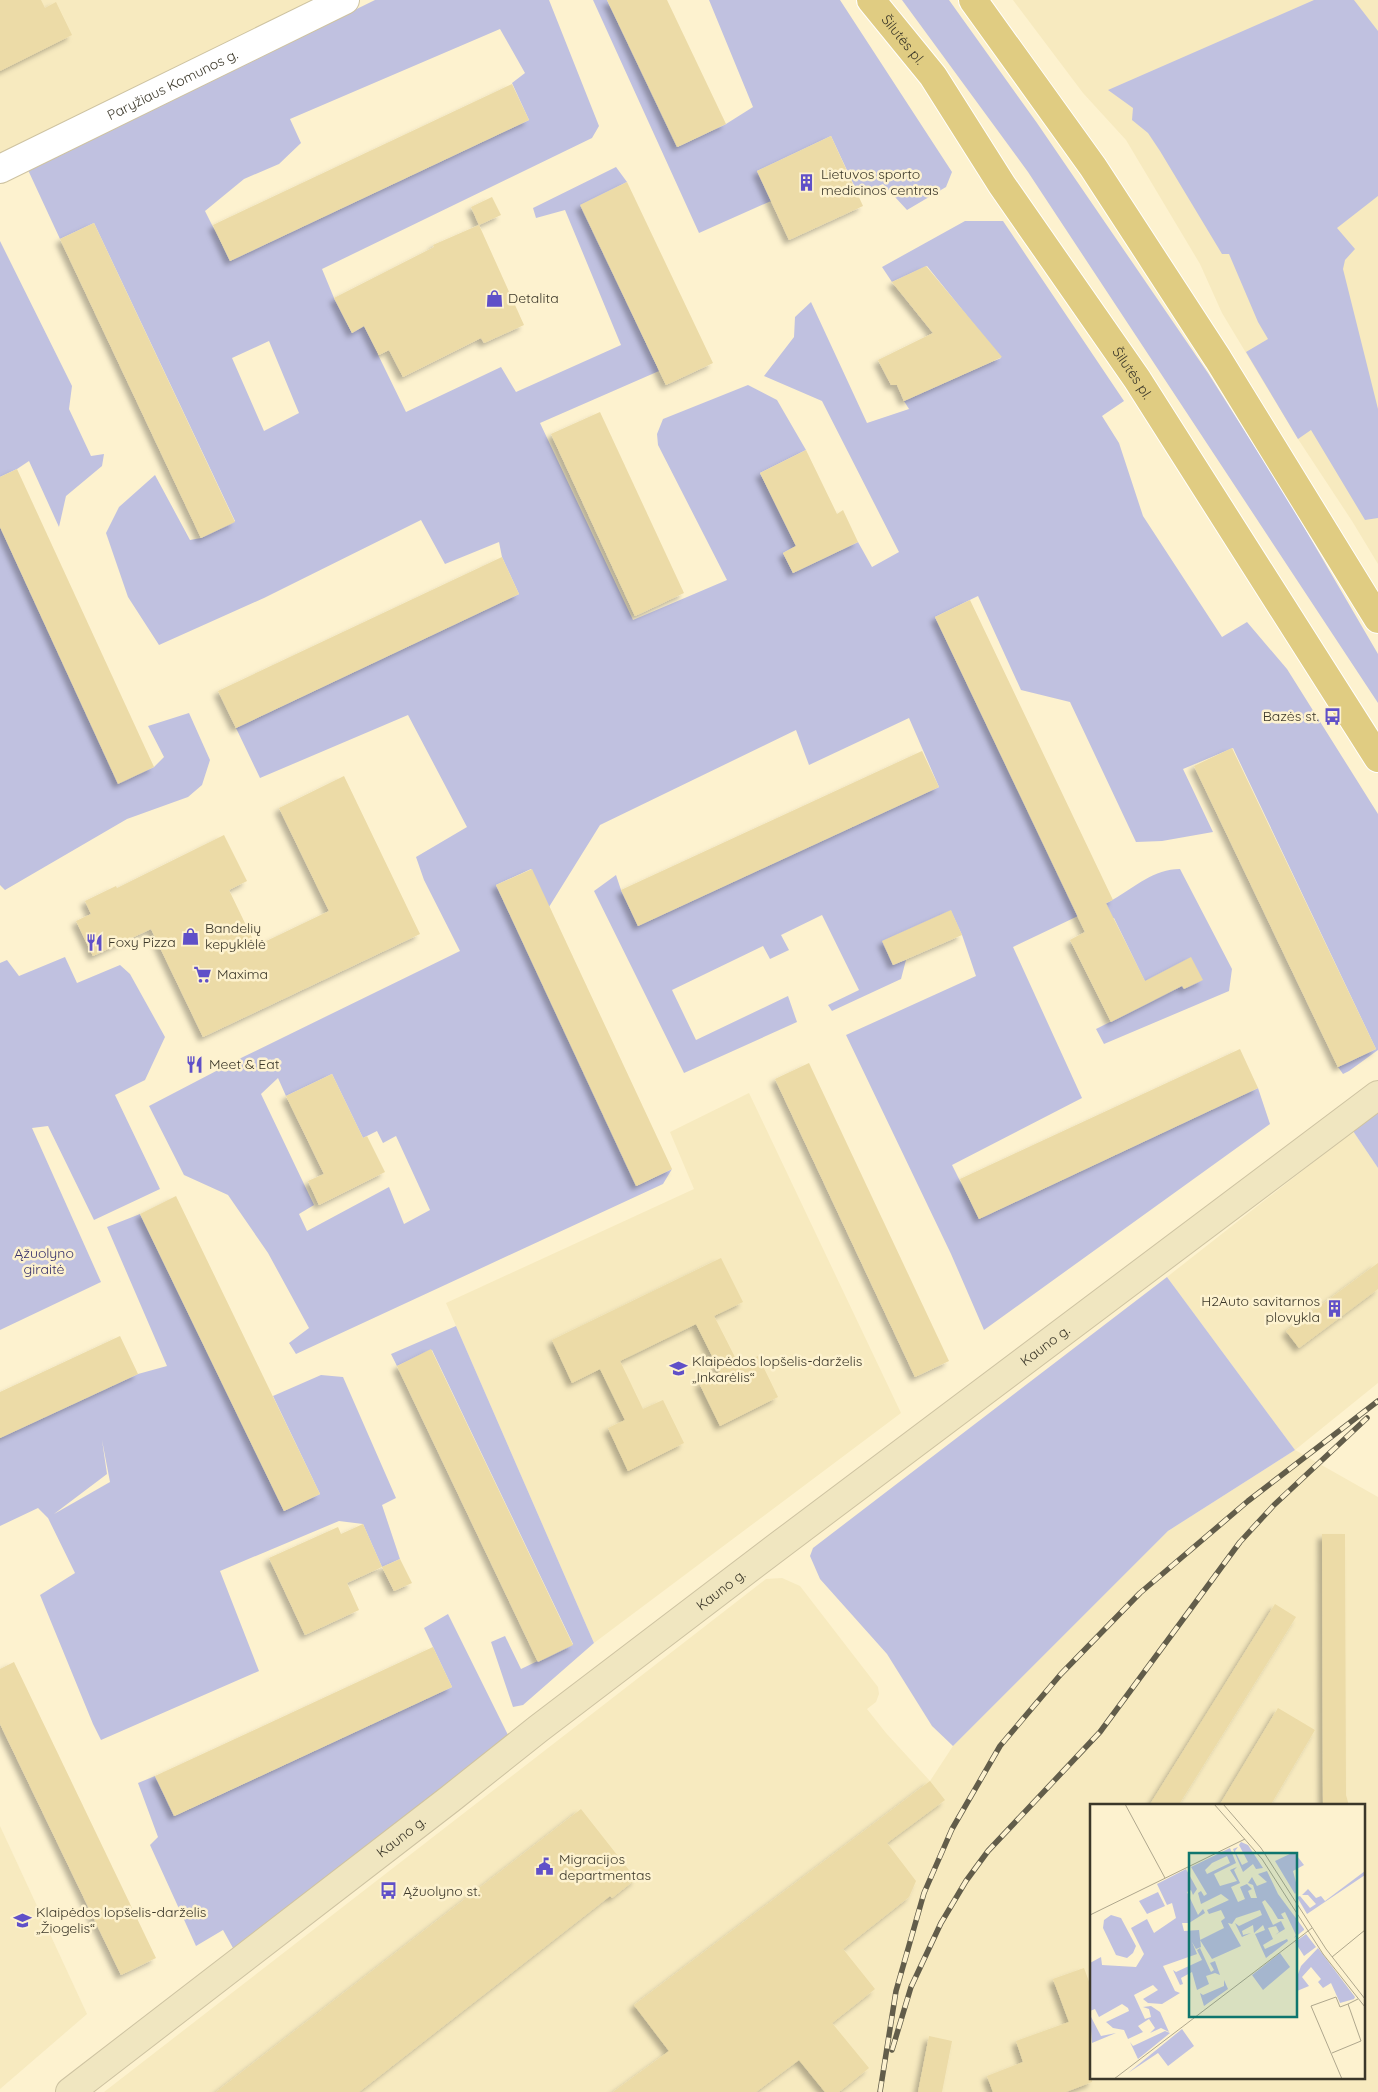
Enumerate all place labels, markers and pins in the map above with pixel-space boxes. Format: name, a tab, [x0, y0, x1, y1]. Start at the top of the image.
place label: Lietuvos sporto medicinos centras	[821, 165, 939, 199]
building icon: Lietuvos sporto medicinos centras	[797, 172, 817, 192]
shop icon: Detalita	[484, 288, 504, 308]
place label: Detalita	[508, 289, 559, 307]
bus stop icon: Bazės st.	[1323, 706, 1343, 726]
place label: Bazės st.	[1263, 707, 1319, 725]
place label: Bandelių kepyklėlė	[205, 919, 266, 953]
shop icon: Bandelių kepyklėlė	[181, 926, 201, 946]
restaurant icon: Foxy Pizza	[84, 932, 104, 952]
place label: Foxy Pizza	[108, 933, 176, 951]
supermarket icon: Maxima	[193, 964, 213, 984]
place label: Maxima	[217, 965, 268, 983]
restaurant icon: Meet & Eat	[185, 1054, 205, 1074]
place label: Meet & Eat	[209, 1055, 280, 1073]
place label: H2Auto savitarnos plovykla	[1201, 1292, 1320, 1326]
building icon: H2Auto savitarnos plovykla	[1324, 1299, 1344, 1319]
place label: Klaipėdos lopšelis-darželis „Inkarėlis“	[692, 1352, 862, 1386]
school or university icon: Klaipėdos lopšelis-darželis „Inkarėlis“	[668, 1359, 688, 1379]
place label: Migracijos departmentas	[559, 1850, 651, 1884]
public building icon: Migracijos departmentas	[535, 1857, 555, 1877]
bus stop icon: Ąžuolyno st.	[379, 1881, 399, 1901]
place label: Ąžuolyno st.	[403, 1882, 480, 1900]
place label: Klaipėdos lopšelis-darželis „Žiogelis“	[36, 1903, 206, 1937]
school or university icon: Klaipėdos lopšelis-darželis „Žiogelis“	[12, 1910, 32, 1930]

